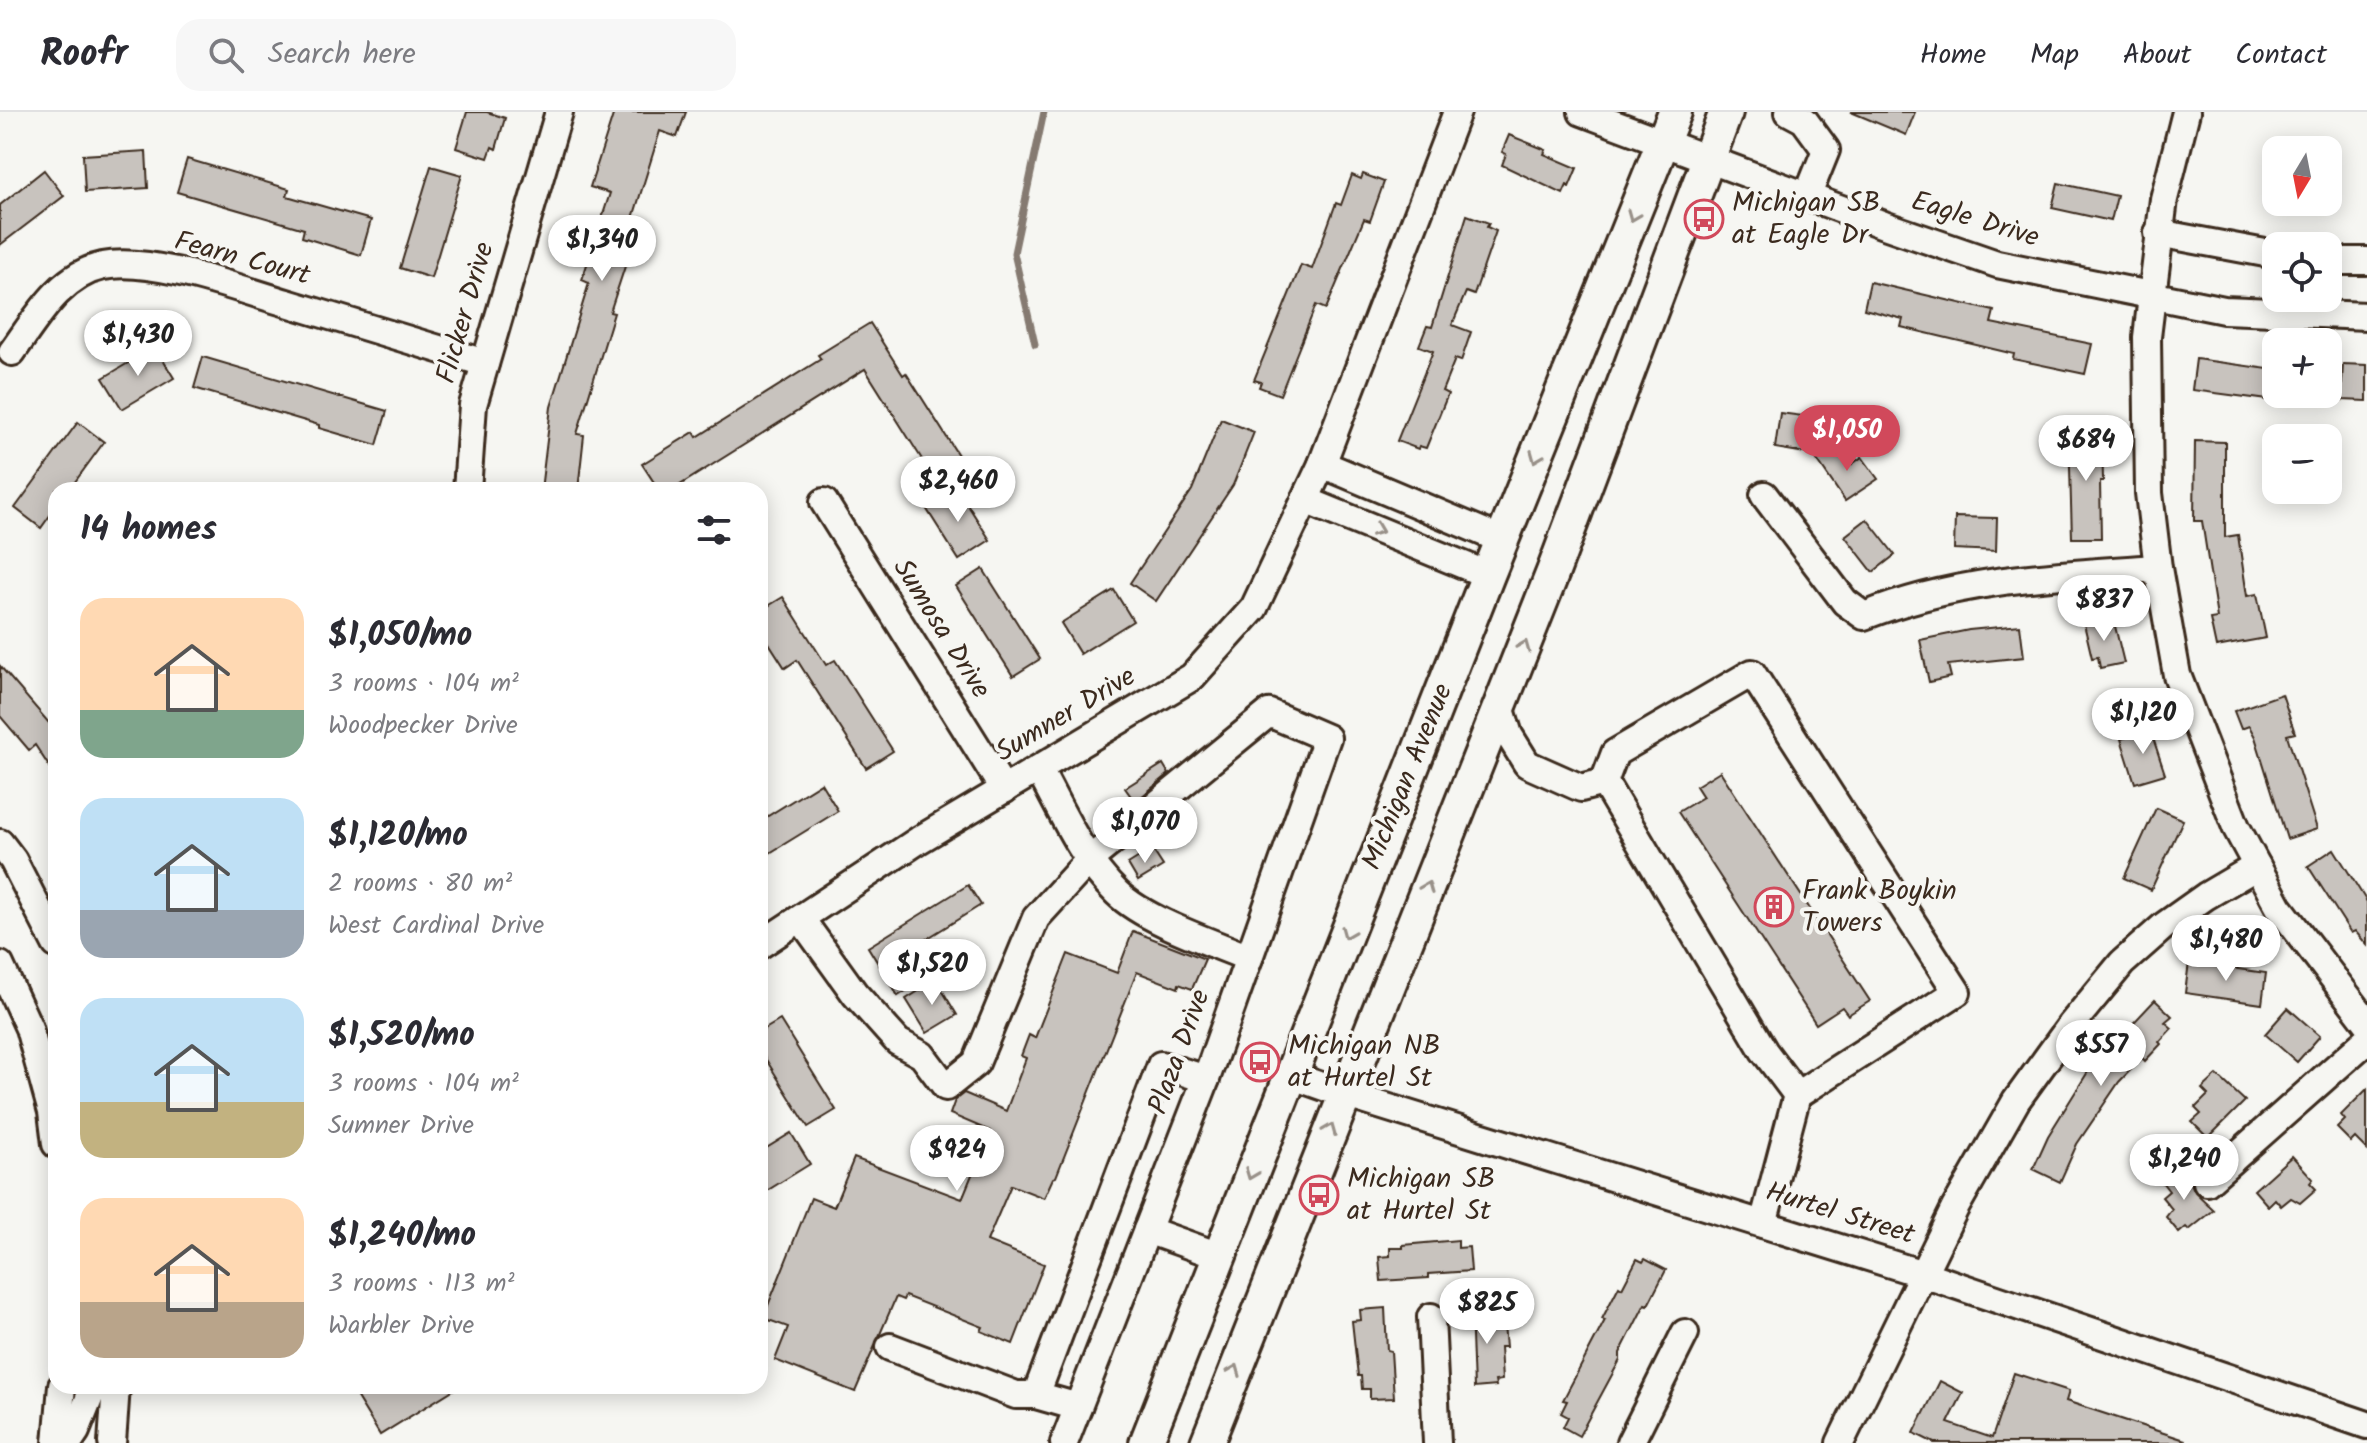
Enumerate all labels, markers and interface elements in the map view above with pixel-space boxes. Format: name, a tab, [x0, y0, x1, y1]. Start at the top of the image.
search box	[176, 19, 736, 91]
text: Roofr	[40, 25, 128, 85]
text: Search here	[268, 31, 416, 79]
icon: search	[204, 33, 248, 77]
text: Home	[1920, 33, 1986, 78]
text: Map	[2030, 33, 2079, 78]
text: About	[2123, 33, 2191, 78]
text: Contact	[2235, 33, 2327, 78]
north arrow	[2262, 136, 2342, 216]
map controls	[2262, 136, 2342, 504]
street label: Eagle Drive	[1905, 179, 2045, 261]
place label: Michigan SB at Eagle Dr	[1732, 181, 1880, 258]
bus stop icon: Michigan SB at Eagle Dr	[1683, 198, 1725, 240]
one-way arrow	[1626, 208, 1642, 222]
pin: $1,340	[537, 215, 667, 283]
street label: Fearn Court	[169, 219, 316, 299]
text: $1,340	[566, 220, 638, 262]
button: locate	[2262, 232, 2342, 312]
street label: Flicker Drive	[424, 237, 508, 389]
pin: $1,430	[73, 310, 203, 378]
text: $1,430	[102, 315, 174, 357]
button: +	[2262, 328, 2342, 408]
pin: $1,050	[1782, 405, 1912, 473]
text: $1,050	[1812, 410, 1882, 452]
pin: $684	[2039, 415, 2133, 483]
text: $684	[2057, 420, 2116, 462]
button: −	[2262, 424, 2342, 504]
one-way arrow	[1529, 449, 1545, 463]
pin: $2,460	[893, 456, 1023, 524]
text: $2,460	[919, 461, 997, 503]
text: 14 homes	[80, 503, 217, 557]
icon: filters	[692, 508, 736, 552]
one-way arrow	[1370, 520, 1384, 537]
street label: Sumosa Drive	[880, 550, 1002, 708]
pin: $837	[2057, 575, 2151, 643]
text: $837	[2075, 580, 2133, 622]
text: $1,050/mo	[328, 609, 472, 663]
icon: home	[144, 630, 240, 726]
one-way arrow	[1514, 640, 1530, 654]
street label: Sumner Drive	[987, 655, 1145, 775]
text: 3 rooms · 104 m²	[328, 663, 519, 705]
street label: Michigan Avenue	[1350, 676, 1466, 877]
pin: $1,120	[2078, 688, 2208, 756]
text: $1,120	[2110, 693, 2176, 735]
text: Woodpecker Drive	[328, 705, 518, 747]
pin: $1,070	[1080, 797, 1210, 865]
text: $1,070	[1110, 802, 1180, 844]
text: $1,120/mo	[328, 809, 468, 863]
icon: home	[144, 830, 240, 926]
text: 2 rooms · 80 m²	[328, 863, 512, 905]
place label: Frank Boykin Towers	[1802, 869, 1957, 946]
one-way arrow	[1417, 881, 1434, 895]
building icon: Frank Boykin Towers	[1753, 886, 1795, 928]
text: West Cardinal Drive	[328, 905, 544, 947]
pin: $1,480	[2161, 915, 2291, 983]
text: $1,480	[2190, 920, 2262, 962]
one-way arrow	[1340, 925, 1356, 939]
pin: $1,520	[867, 939, 997, 1007]
text: $1,520	[896, 944, 968, 986]
street label: Plaza Drive	[1137, 983, 1224, 1121]
text: $1,520/mo	[328, 1009, 475, 1063]
pin: $557	[2054, 1020, 2148, 1088]
place label: Michigan NB at Hurtel St	[1288, 1024, 1440, 1101]
text: $557	[2074, 1025, 2128, 1067]
icon: home	[144, 1030, 240, 1126]
bus stop icon: Michigan NB at Hurtel St	[1239, 1041, 1281, 1083]
text: 3 rooms · 104 m²	[328, 1063, 519, 1105]
text: Sumner Drive	[328, 1105, 474, 1147]
one-way arrow	[1321, 1123, 1337, 1137]
pin: $924	[910, 1125, 1004, 1193]
text: $924	[928, 1130, 986, 1172]
pin: $1,240	[2119, 1134, 2249, 1202]
text: $1,240	[2148, 1139, 2220, 1181]
place label: Michigan SB at Hurtel St	[1347, 1157, 1495, 1234]
one-way arrow	[1244, 1166, 1261, 1180]
street label: Hurtel Street	[1760, 1170, 1921, 1258]
bus stop icon: Michigan SB at Hurtel St	[1298, 1174, 1340, 1216]
text: $1,240/mo	[328, 1209, 476, 1263]
icon: home	[144, 1230, 240, 1326]
text: 3 rooms · 113 m²	[328, 1263, 515, 1305]
pin: $825	[1440, 1278, 1534, 1346]
text: $825	[1457, 1283, 1517, 1325]
text: Warbler Drive	[328, 1305, 474, 1347]
one-way arrow	[1225, 1364, 1242, 1378]

